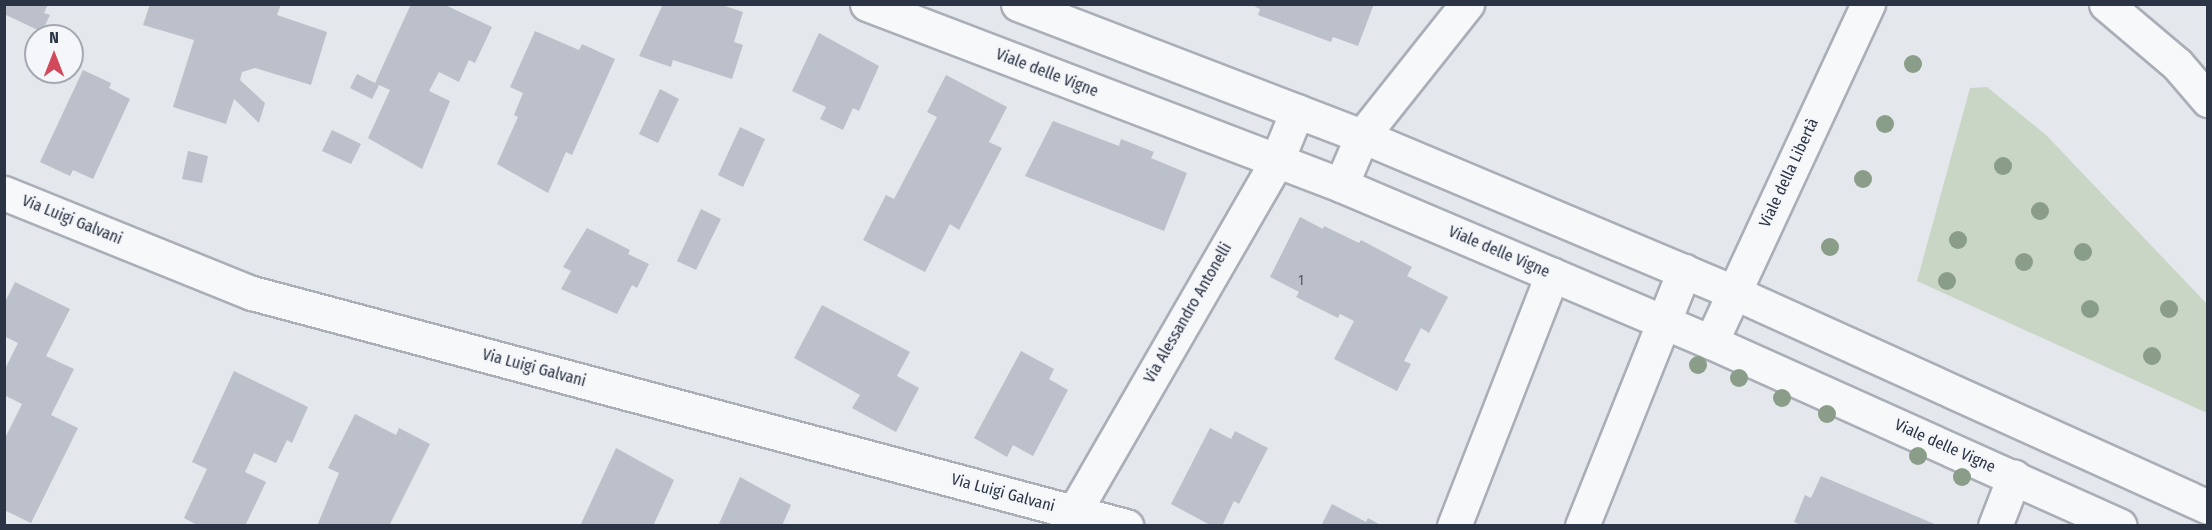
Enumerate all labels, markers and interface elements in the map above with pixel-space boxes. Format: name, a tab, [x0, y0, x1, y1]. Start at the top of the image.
north arrow	[24, 24, 84, 84]
text: N	[49, 28, 59, 47]
street label: Viale delle Vigne	[993, 45, 1101, 101]
street label: Viale della Libertà	[1755, 115, 1823, 231]
street label: Via Luigi Galvani	[19, 191, 125, 249]
street label: Viale delle Vigne	[1445, 222, 1553, 282]
street label: Via Alessandro Antonelli	[1140, 239, 1236, 387]
house number: 1	[1298, 273, 1304, 289]
street label: Via Luigi Galvani	[480, 345, 588, 391]
street label: Viale delle Vigne	[1892, 415, 1998, 477]
street label: Via Luigi Galvani	[949, 470, 1057, 516]

